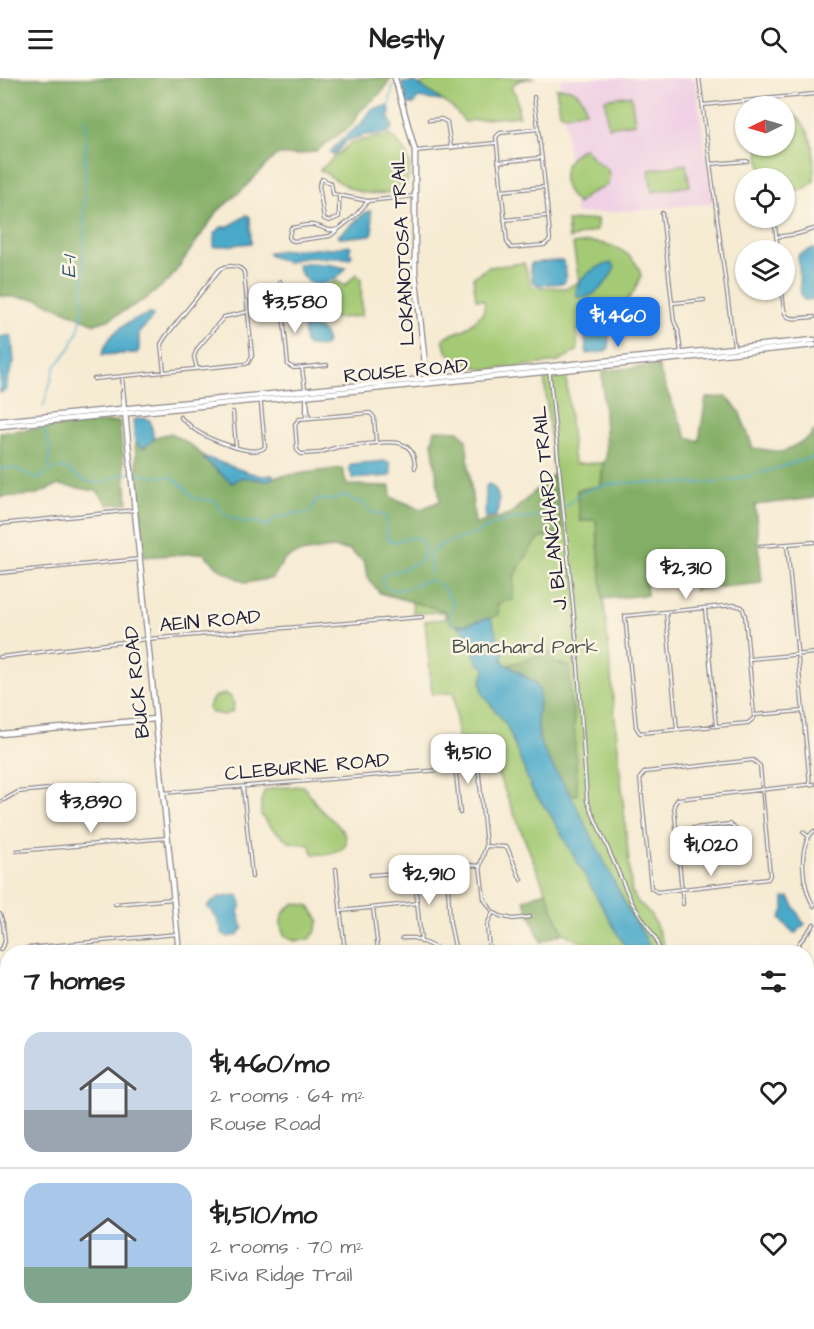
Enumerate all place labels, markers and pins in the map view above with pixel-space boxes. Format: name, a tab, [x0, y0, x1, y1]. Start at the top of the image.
pin: $3,580	[246, 283, 344, 334]
pin: $1,460	[569, 297, 667, 348]
pin: $2,310	[637, 549, 735, 600]
pin: $1,510	[419, 734, 517, 785]
pin: $3,890	[42, 783, 140, 834]
pin: $1,020	[662, 826, 760, 877]
pin: $2,910	[380, 855, 478, 906]

